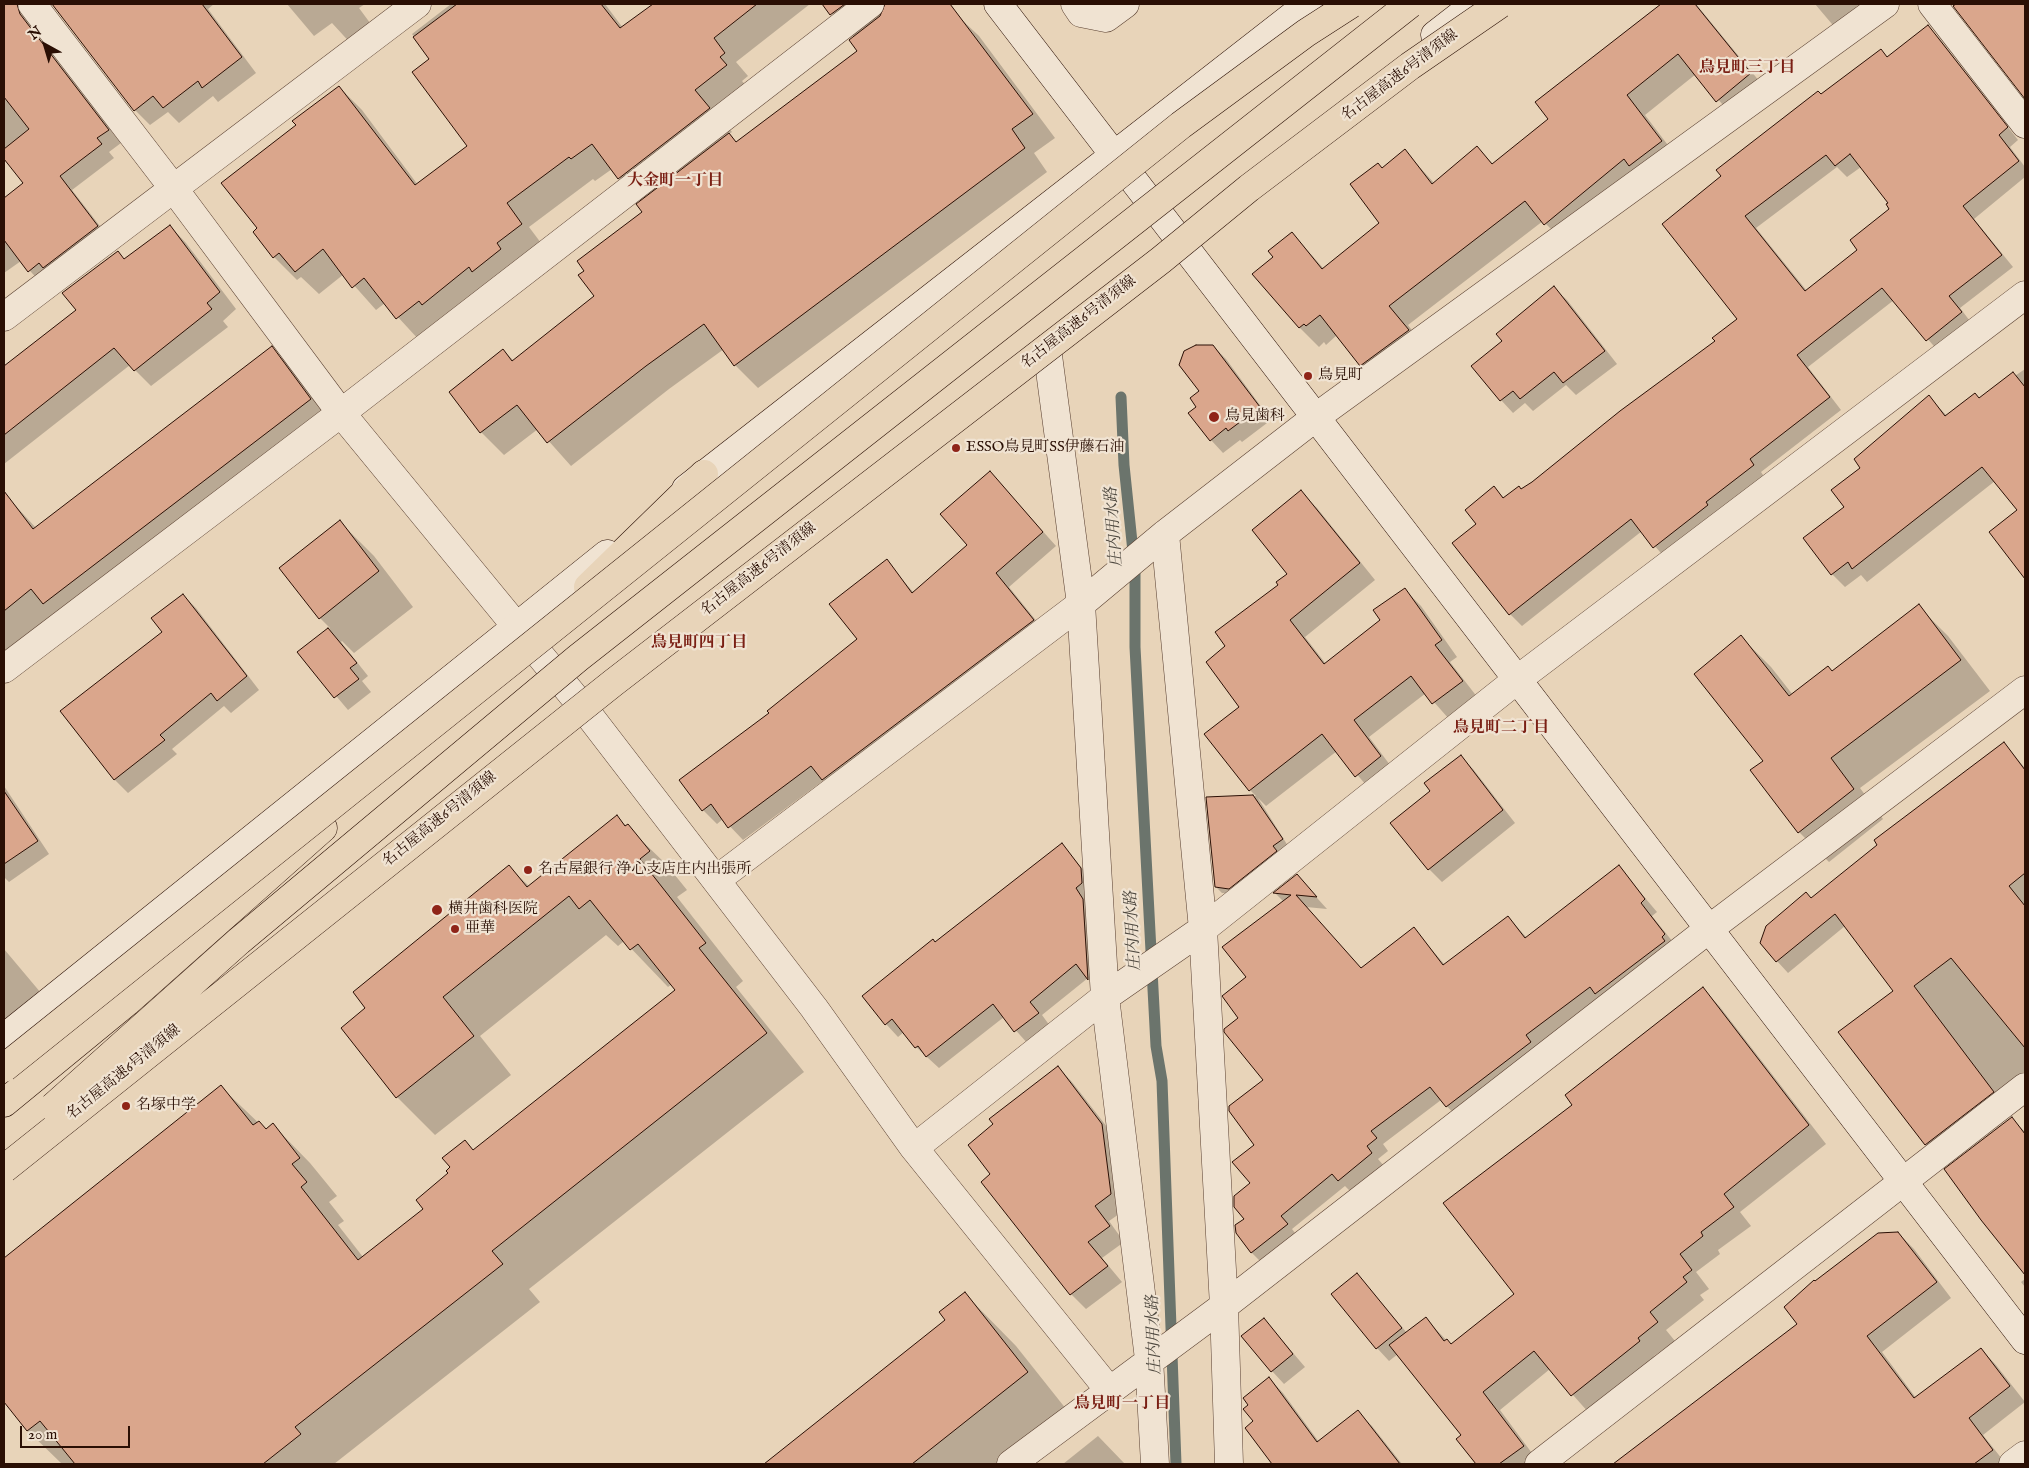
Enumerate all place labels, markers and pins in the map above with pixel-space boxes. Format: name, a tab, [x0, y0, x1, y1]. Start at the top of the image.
place label: 鳥見町	[1318, 367, 1363, 385]
marker: 鳥見町	[1302, 370, 1314, 382]
place label: 鳥見歯科	[1225, 408, 1285, 426]
marker: 鳥見歯科	[1207, 410, 1221, 424]
place label: ESSO鳥見町SS伊藤石油	[966, 439, 1125, 457]
marker: ESSO鳥見町SS伊藤石油	[950, 442, 962, 454]
place label: 名古屋銀行 浄心支店庄内出張所	[538, 861, 751, 879]
marker: 名古屋銀行 浄心支店庄内出張所	[522, 864, 534, 876]
place label: 横井歯科医院	[448, 901, 538, 919]
marker: 横井歯科医院	[430, 903, 444, 917]
place label: 亜華	[465, 920, 495, 938]
marker: 亜華	[449, 923, 461, 935]
place label: 名塚中学	[136, 1097, 196, 1115]
marker: 名塚中学	[120, 1100, 132, 1112]

